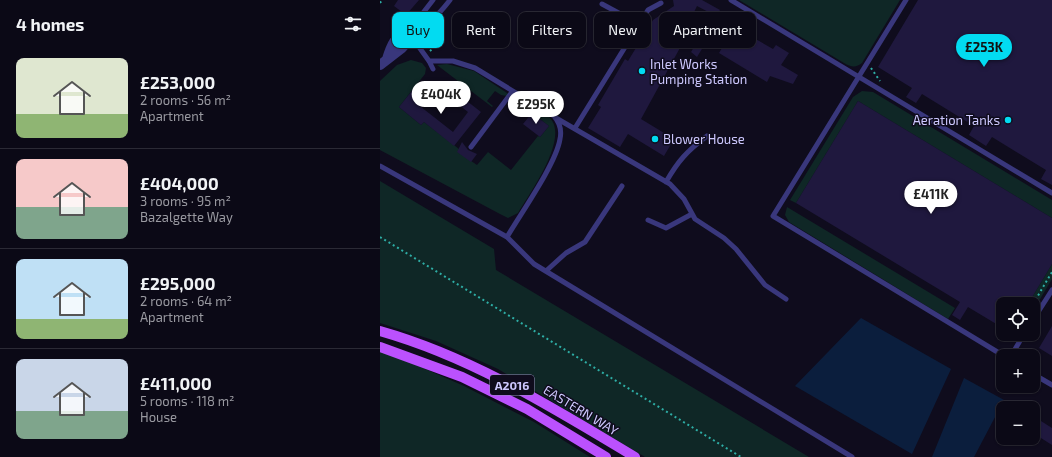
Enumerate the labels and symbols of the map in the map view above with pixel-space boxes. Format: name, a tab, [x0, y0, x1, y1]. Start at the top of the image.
pin: £253K	[956, 34, 1012, 68]
place label: Inlet Works Pumping Station	[650, 56, 747, 87]
marker: Inlet Works Pumping Station	[637, 66, 647, 76]
pin: £404K	[413, 81, 469, 115]
pin: £295K	[508, 91, 564, 125]
place label: Aeration Tanks	[913, 112, 1000, 128]
marker: Aeration Tanks	[1003, 115, 1013, 125]
place label: Blower House	[663, 131, 745, 147]
marker: Blower House	[650, 134, 660, 144]
pin: £411K	[903, 181, 959, 215]
road number: A2016	[490, 375, 534, 395]
street label: EASTERN WAY	[541, 381, 622, 439]

